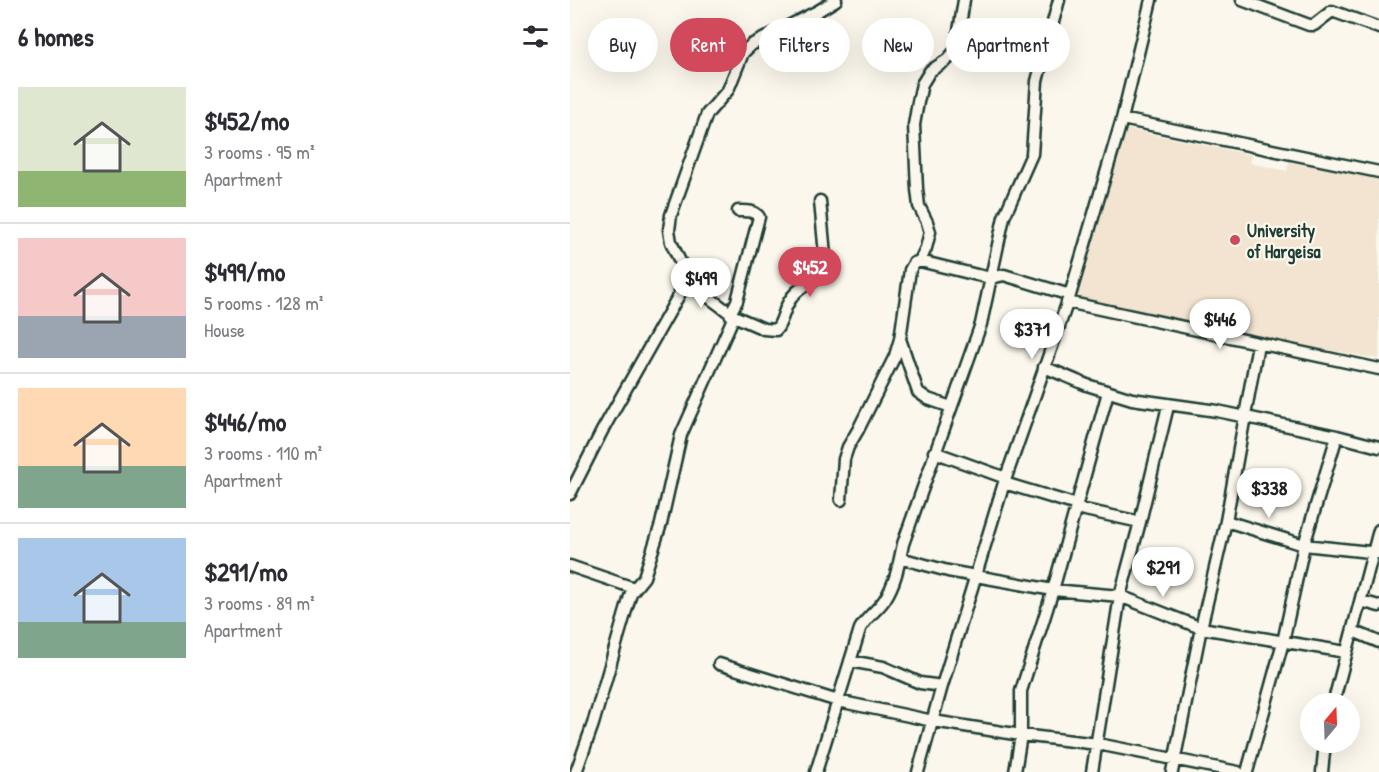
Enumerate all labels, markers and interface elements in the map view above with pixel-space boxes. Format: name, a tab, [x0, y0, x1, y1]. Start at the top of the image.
chip: Buy	[588, 18, 658, 72]
chip: Rent	[670, 18, 747, 72]
chip: Filters	[759, 18, 850, 72]
chip: New	[862, 18, 934, 72]
chip: Apartment	[946, 18, 1070, 72]
text: 6 homes	[18, 19, 94, 54]
icon: filters	[519, 20, 552, 53]
text: $452/mo	[204, 103, 289, 138]
icon: home	[66, 111, 138, 183]
text: 3 rooms · 95 m²	[204, 138, 314, 165]
text: Apartment	[204, 165, 282, 192]
place label: University of Hargeisa	[1247, 218, 1321, 265]
marker: University of Hargeisa	[1228, 233, 1242, 247]
pin: $452	[774, 247, 846, 298]
text: $452	[792, 253, 828, 280]
text: $499/mo	[204, 254, 285, 289]
pin: $499	[665, 258, 737, 309]
icon: home	[66, 262, 138, 334]
text: $499	[685, 264, 717, 291]
text: 5 rooms · 128 m²	[204, 289, 323, 316]
pin: $446	[1184, 299, 1256, 350]
text: $446	[1203, 305, 1237, 332]
pin: $371	[996, 309, 1068, 360]
text: $371	[1014, 315, 1050, 342]
text: House	[204, 316, 245, 343]
text: $446/mo	[204, 404, 286, 439]
icon: home	[66, 412, 138, 484]
text: 3 rooms · 110 m²	[204, 439, 322, 466]
text: Apartment	[204, 466, 282, 493]
pin: $338	[1233, 468, 1305, 519]
text: $338	[1251, 474, 1287, 501]
pin: $291	[1127, 547, 1199, 598]
text: $291	[1146, 553, 1180, 580]
text: $291/mo	[204, 554, 288, 589]
icon: home	[66, 562, 138, 634]
text: 3 rooms · 89 m²	[204, 589, 315, 616]
text: Apartment	[204, 616, 282, 643]
north arrow	[1300, 693, 1360, 753]
map controls	[1300, 693, 1360, 753]

